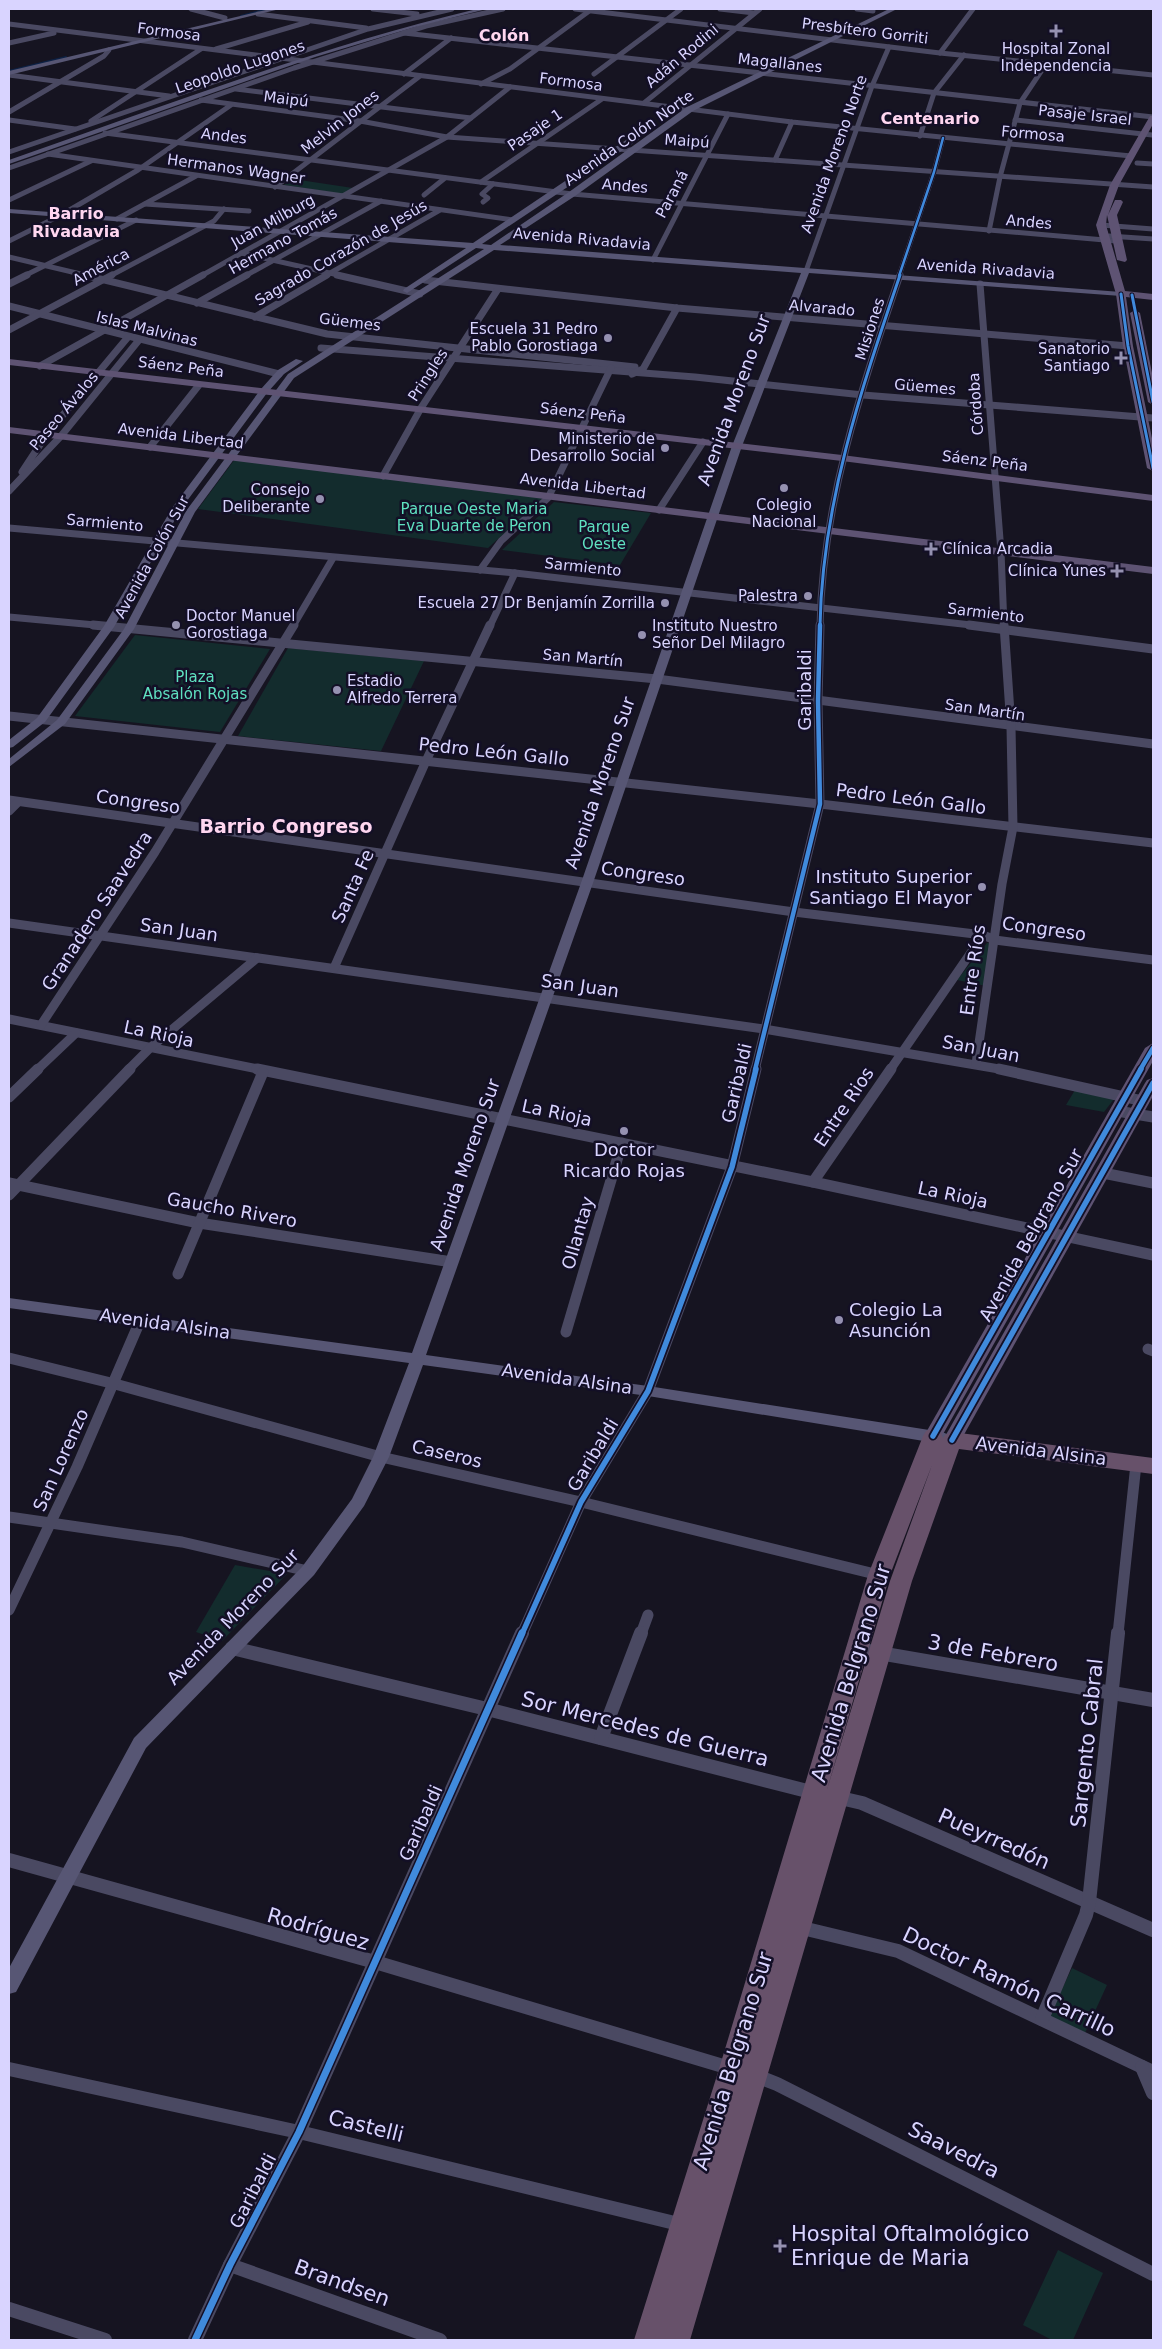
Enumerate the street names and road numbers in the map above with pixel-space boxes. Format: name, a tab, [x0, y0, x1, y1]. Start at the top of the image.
street label: Presbítero Gorriti	[801, 14, 929, 48]
street label: Formosa	[136, 19, 202, 45]
street label: Adán Rodini	[642, 20, 722, 92]
street label: Leopoldo Lugones	[173, 36, 307, 98]
street label: Magallanes	[737, 50, 823, 76]
street label: Formosa	[538, 69, 604, 95]
street label: Avenida Moreno Norte	[797, 72, 871, 236]
street label: Melvin Jones	[297, 86, 383, 158]
street label: Maipú	[262, 87, 310, 111]
street label: Avenida Colón Norte	[561, 87, 697, 189]
street label: Pasaje Israel	[1037, 101, 1133, 129]
street label: Pasaje 1	[504, 105, 566, 155]
street label: Formosa	[1000, 122, 1066, 146]
street label: Andes	[200, 124, 248, 148]
street label: Maipú	[664, 130, 710, 152]
street label: Hermanos Wagner	[166, 150, 307, 188]
street label: Paraná	[652, 167, 692, 221]
street label: Andes	[601, 175, 649, 197]
street label: Juan Milburg	[227, 191, 318, 252]
street label: Sagrado Corazón de Jesús	[252, 196, 430, 310]
street label: Hermano Tomás	[226, 204, 340, 278]
street label: Andes	[1005, 211, 1053, 233]
street label: Avenida Rivadavia	[512, 224, 652, 254]
street label: América	[69, 245, 133, 289]
street label: Avenida Rivadavia	[916, 255, 1056, 283]
street label: Misiones	[851, 295, 889, 363]
street label: Alvarado	[788, 296, 856, 320]
street label: Islas Malvinas	[94, 308, 200, 350]
street label: Güemes	[318, 309, 382, 335]
street label: Avenida Moreno Sur	[693, 311, 774, 488]
street label: Pringles	[404, 345, 452, 405]
street label: Sáenz Peña	[137, 353, 225, 381]
street label: Paseo Ávalos	[25, 367, 102, 454]
street label: Córdoba	[965, 372, 987, 436]
street label: Güemes	[893, 375, 957, 399]
street label: Sáenz Peña	[539, 399, 627, 427]
street label: Avenida Libertad	[117, 419, 245, 453]
street label: Sáenz Peña	[941, 447, 1029, 475]
street label: Avenida Libertad	[519, 469, 647, 503]
street label: Avenida Colón Sur	[111, 492, 194, 621]
street label: Sarmiento	[66, 511, 144, 535]
street label: Sarmiento	[544, 554, 622, 580]
street label: Sarmiento	[947, 599, 1025, 627]
street label: San Martín	[542, 646, 624, 670]
street label: Garibaldi	[794, 649, 815, 731]
street label: Avenida Moreno Sur	[560, 693, 639, 872]
street label: San Martín	[944, 695, 1026, 725]
street label: Pedro León Gallo	[418, 733, 570, 770]
street label: Pedro León Gallo	[835, 779, 987, 818]
street label: Congreso	[95, 785, 182, 818]
street label: Granadero Saavedra	[37, 827, 156, 995]
street label: Santa Fe	[327, 846, 378, 926]
street label: Congreso	[600, 857, 687, 890]
street label: Congreso	[1001, 912, 1088, 945]
street label: San Juan	[139, 914, 220, 945]
street label: Entre Ríos	[956, 923, 989, 1017]
street label: San Juan	[540, 970, 621, 1001]
street label: La Rioja	[122, 1016, 196, 1051]
street label: San Juan	[940, 1031, 1022, 1066]
street label: Garibaldi	[717, 1041, 756, 1125]
street label: Entre Rios	[809, 1063, 878, 1151]
street label: Avenida Moreno Sur	[425, 1075, 504, 1254]
street label: La Rioja	[520, 1095, 594, 1130]
street label: Avenida Belgrano Sur	[974, 1144, 1087, 1325]
street label: La Rioja	[916, 1177, 990, 1212]
street label: Gaucho Rivero	[165, 1188, 299, 1231]
street label: Ollantay	[557, 1193, 598, 1272]
street label: Avenida Alsina	[98, 1304, 232, 1343]
street label: Avenida Alsina	[500, 1359, 634, 1398]
street label: San Lorenzo	[29, 1405, 93, 1514]
street label: Garibaldi	[563, 1415, 622, 1495]
street label: Avenida Alsina	[974, 1432, 1108, 1469]
street label: Caseros	[410, 1435, 484, 1472]
street label: Avenida Moreno Sur	[162, 1544, 303, 1689]
street label: Avenida Belgrano Sur	[806, 1561, 896, 1785]
street label: 3 de Febrero	[926, 1630, 1060, 1676]
street label: Sargento Cabral	[1066, 1657, 1108, 1829]
street label: Sor Mercedes de Guerra	[519, 1687, 771, 1771]
street label: Garibaldi	[394, 1781, 447, 1864]
street label: Pueyrredón	[934, 1804, 1054, 1874]
street label: Rodríguez	[264, 1903, 372, 1955]
street label: Doctor Ramón Carrillo	[899, 1922, 1119, 2042]
street label: Avenida Belgrano Sur	[688, 1949, 778, 2173]
street label: Castelli	[326, 2105, 406, 2147]
street label: Saavedra	[904, 2117, 1004, 2183]
street label: Garibaldi	[225, 2150, 280, 2232]
street label: Brandsen	[291, 2255, 393, 2311]

